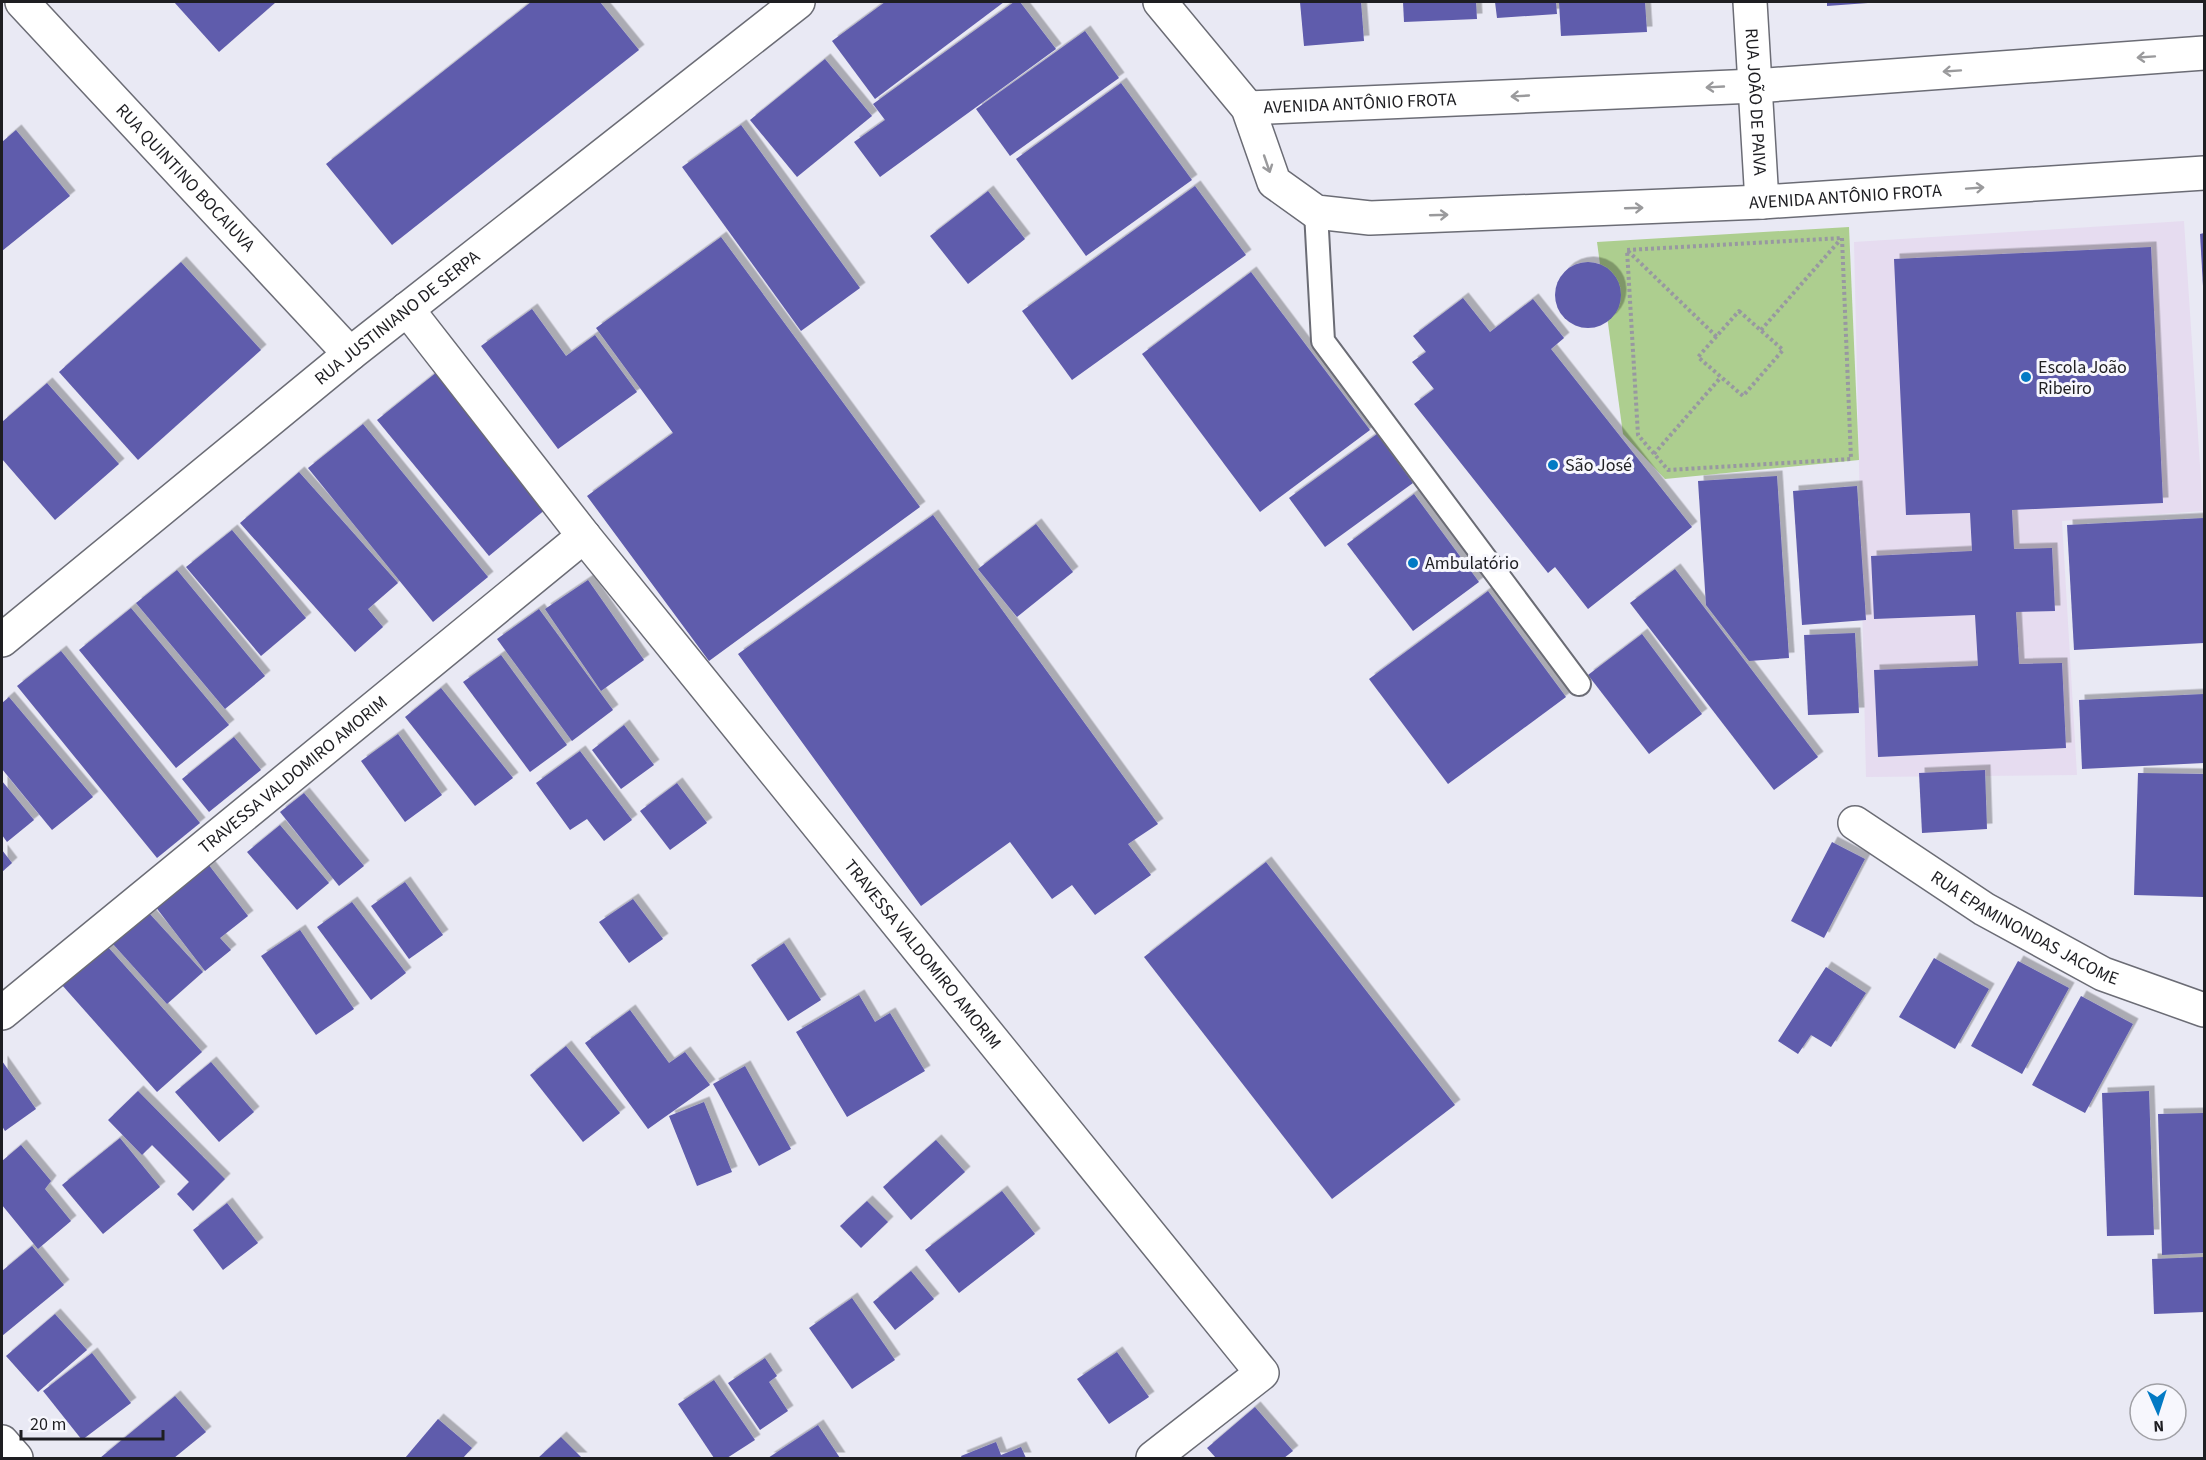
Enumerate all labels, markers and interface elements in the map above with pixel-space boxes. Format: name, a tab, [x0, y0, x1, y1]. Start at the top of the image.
street label: RUA JOÃO DE PAIVA	[1739, 28, 1772, 176]
one-way arrow	[2137, 52, 2157, 63]
one-way arrow	[1942, 66, 1962, 77]
one-way arrow	[1706, 82, 1726, 93]
street label: AVENIDA ANTÔNIO FROTA	[1263, 87, 1457, 120]
one-way arrow	[1511, 91, 1531, 102]
street label: RUA QUINTINO BOCAIUVA	[110, 98, 261, 258]
one-way arrow	[1263, 154, 1274, 172]
street label: AVENIDA ANTÔNIO FROTA	[1749, 178, 1943, 216]
one-way arrow	[1965, 183, 1985, 194]
one-way arrow	[1623, 202, 1643, 213]
one-way arrow	[1429, 210, 1449, 221]
street label: RUA JUSTINIANO DE SERPA	[309, 244, 486, 391]
place label: Escola João Ribeiro	[2038, 355, 2127, 401]
marker: Escola João Ribeiro	[2019, 370, 2033, 384]
place label: São José	[1565, 453, 1632, 478]
marker: São José	[1546, 458, 1560, 472]
place label: Ambulatório	[1425, 551, 1519, 576]
marker: Ambulatório	[1406, 556, 1420, 570]
street label: TRAVESSA VALDOMIRO AMORIM	[193, 690, 393, 860]
street label: TRAVESSA VALDOMIRO AMORIM	[838, 854, 1007, 1055]
street label: RUA EPAMINONDAS JACOME	[1926, 865, 2122, 992]
north arrow	[2128, 1382, 2188, 1442]
scale bar	[21, 1403, 164, 1441]
text: 20 m	[30, 1412, 66, 1437]
text: N	[2153, 1415, 2165, 1437]

